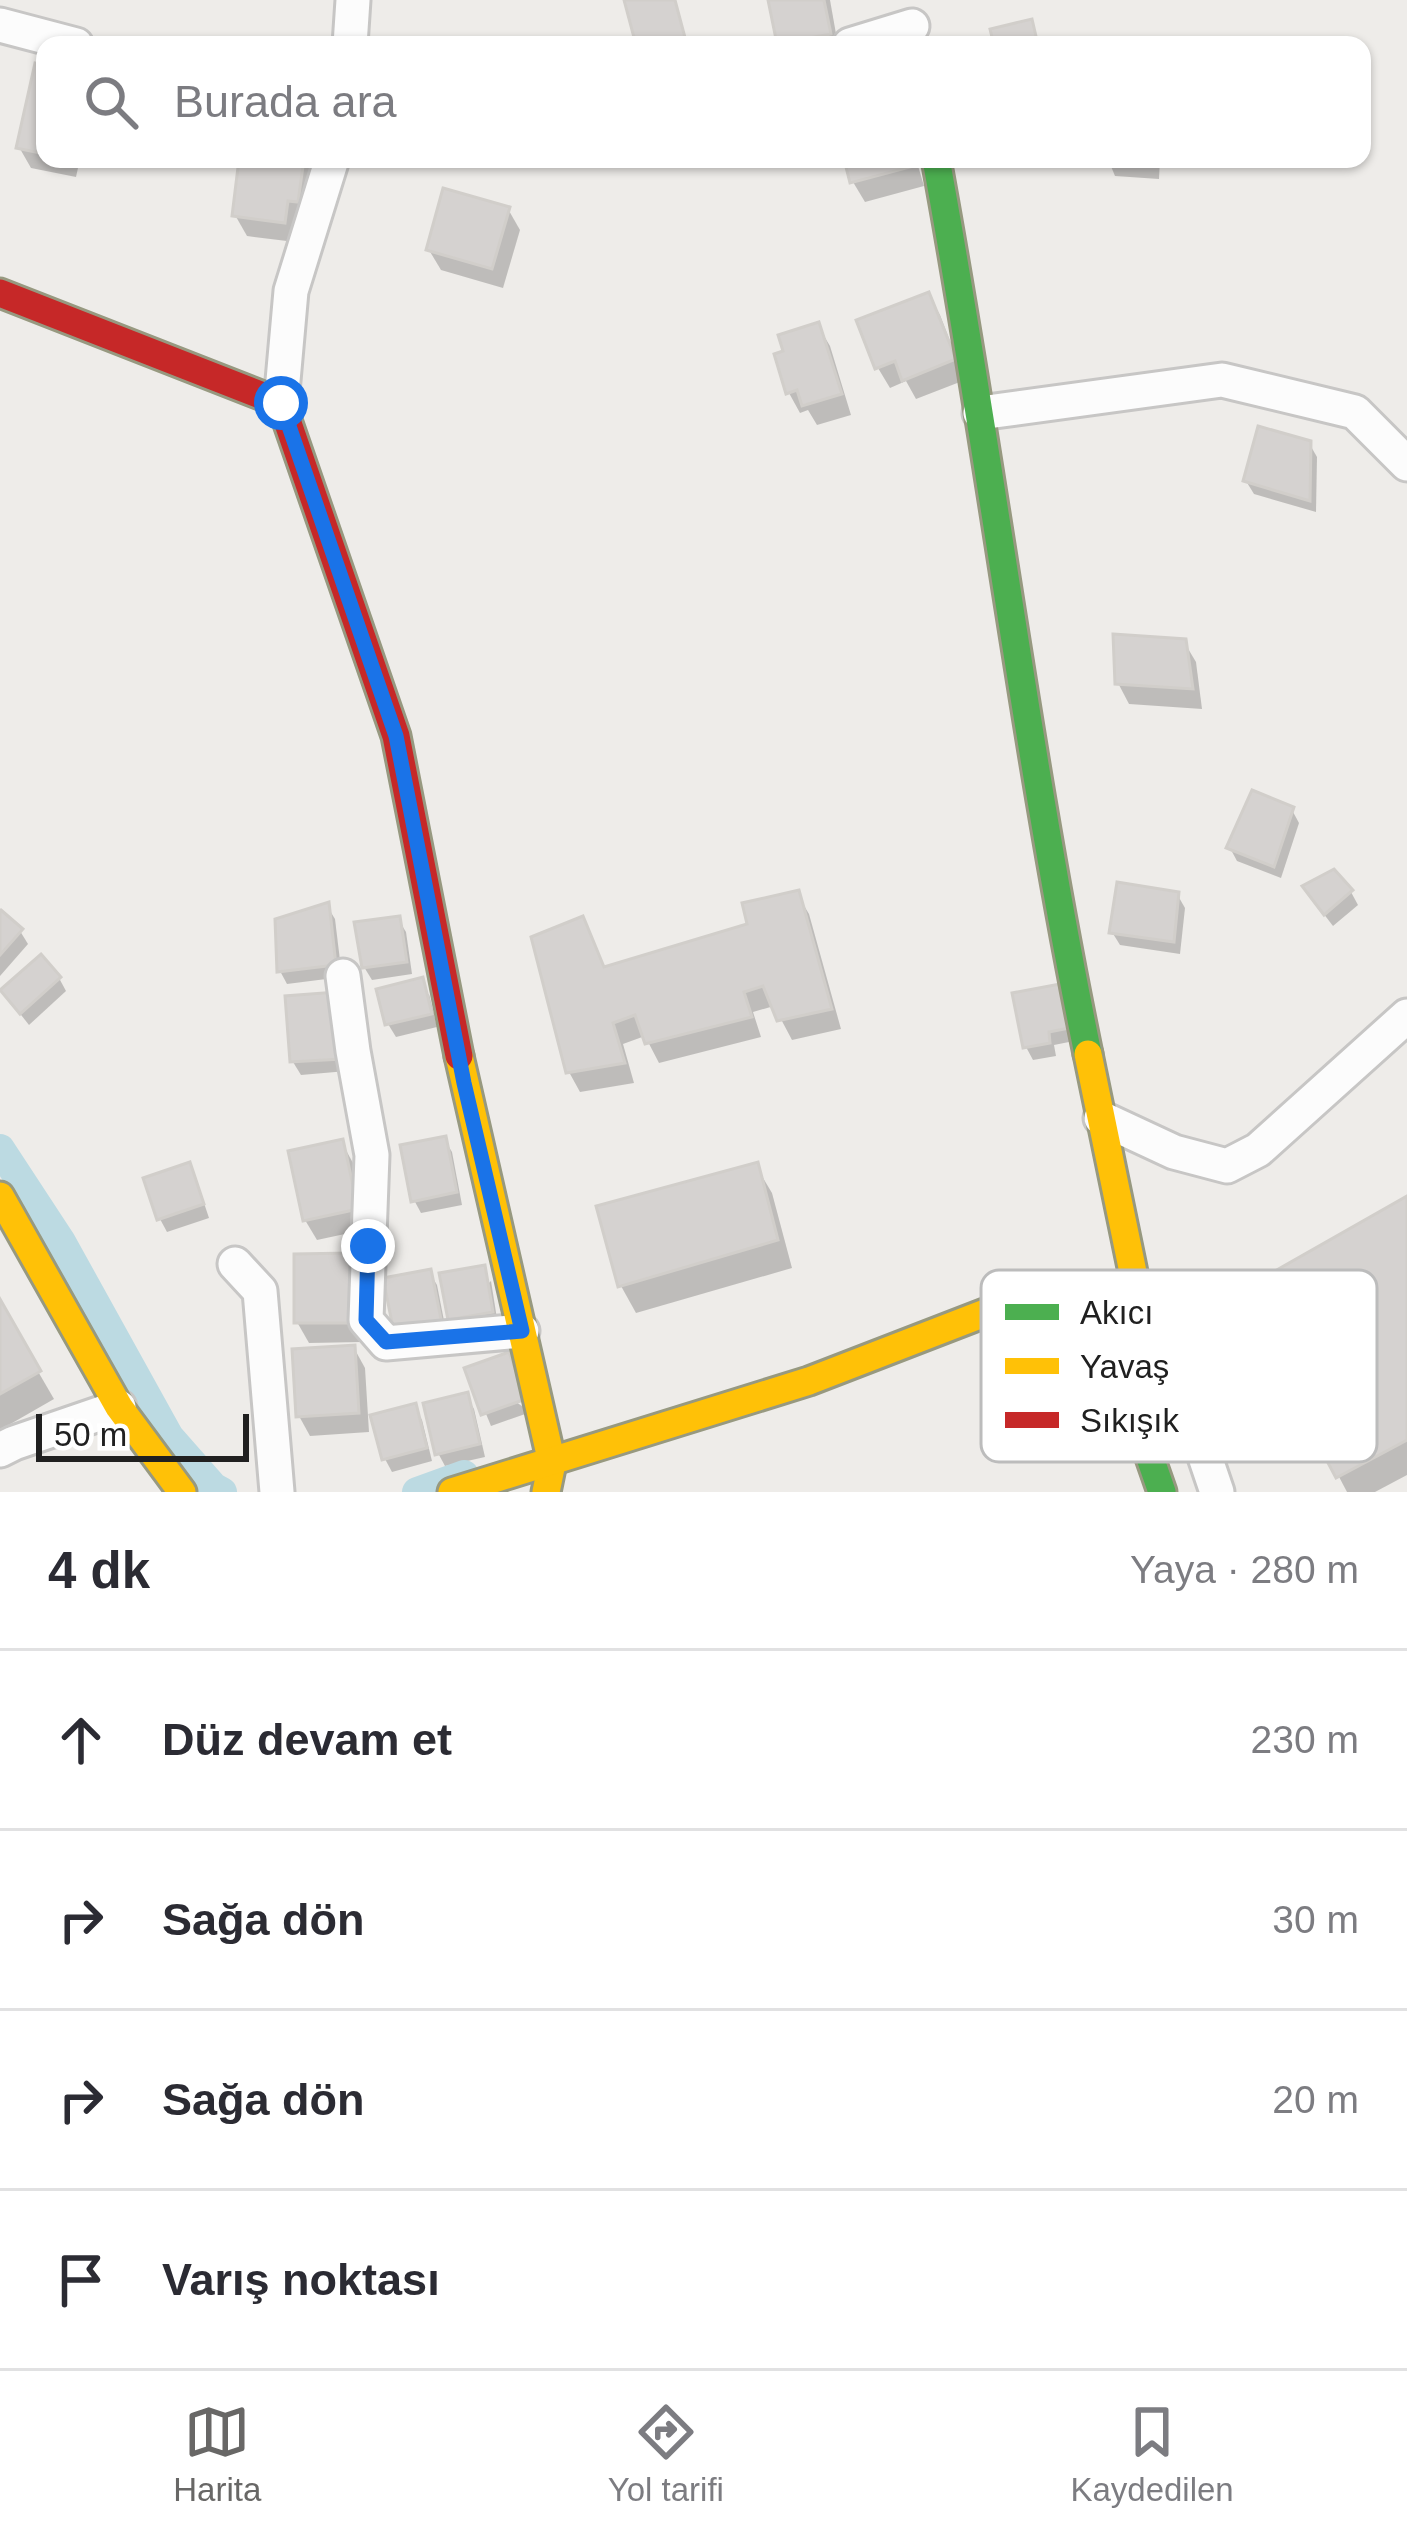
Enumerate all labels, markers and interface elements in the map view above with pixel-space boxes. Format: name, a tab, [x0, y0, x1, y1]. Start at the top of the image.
search box	[36, 36, 1371, 168]
icon: search	[78, 69, 144, 135]
text: Burada ara	[174, 76, 397, 127]
route start	[254, 376, 308, 430]
route end	[341, 1219, 395, 1273]
legend	[981, 1270, 1377, 1462]
text: Akıcı	[1080, 1294, 1153, 1331]
text: Yavaş	[1080, 1348, 1169, 1385]
text: Sıkışık	[1080, 1402, 1180, 1439]
scale bar	[36, 1408, 249, 1461]
text: 50 m	[54, 1416, 127, 1453]
text: 4 dk	[48, 1542, 150, 1599]
text: Yaya · 280 m	[1130, 1548, 1359, 1591]
icon: ahead	[48, 1707, 114, 1773]
text: Düz devam et	[162, 1714, 452, 1765]
text: 230 m	[1251, 1718, 1359, 1761]
icon: right	[48, 1887, 114, 1953]
text: Sağa dön	[162, 1894, 365, 1945]
text: 30 m	[1272, 1898, 1359, 1941]
icon: right	[48, 2067, 114, 2133]
text: Sağa dön	[162, 2074, 365, 2125]
text: 20 m	[1272, 2078, 1359, 2121]
icon: arrive	[48, 2247, 114, 2313]
text: Varış noktası	[162, 2254, 440, 2305]
tab: Harita	[173, 2399, 261, 2509]
tab: Yol tarifi	[608, 2399, 724, 2509]
tab: Kaydedilen	[1070, 2399, 1234, 2509]

